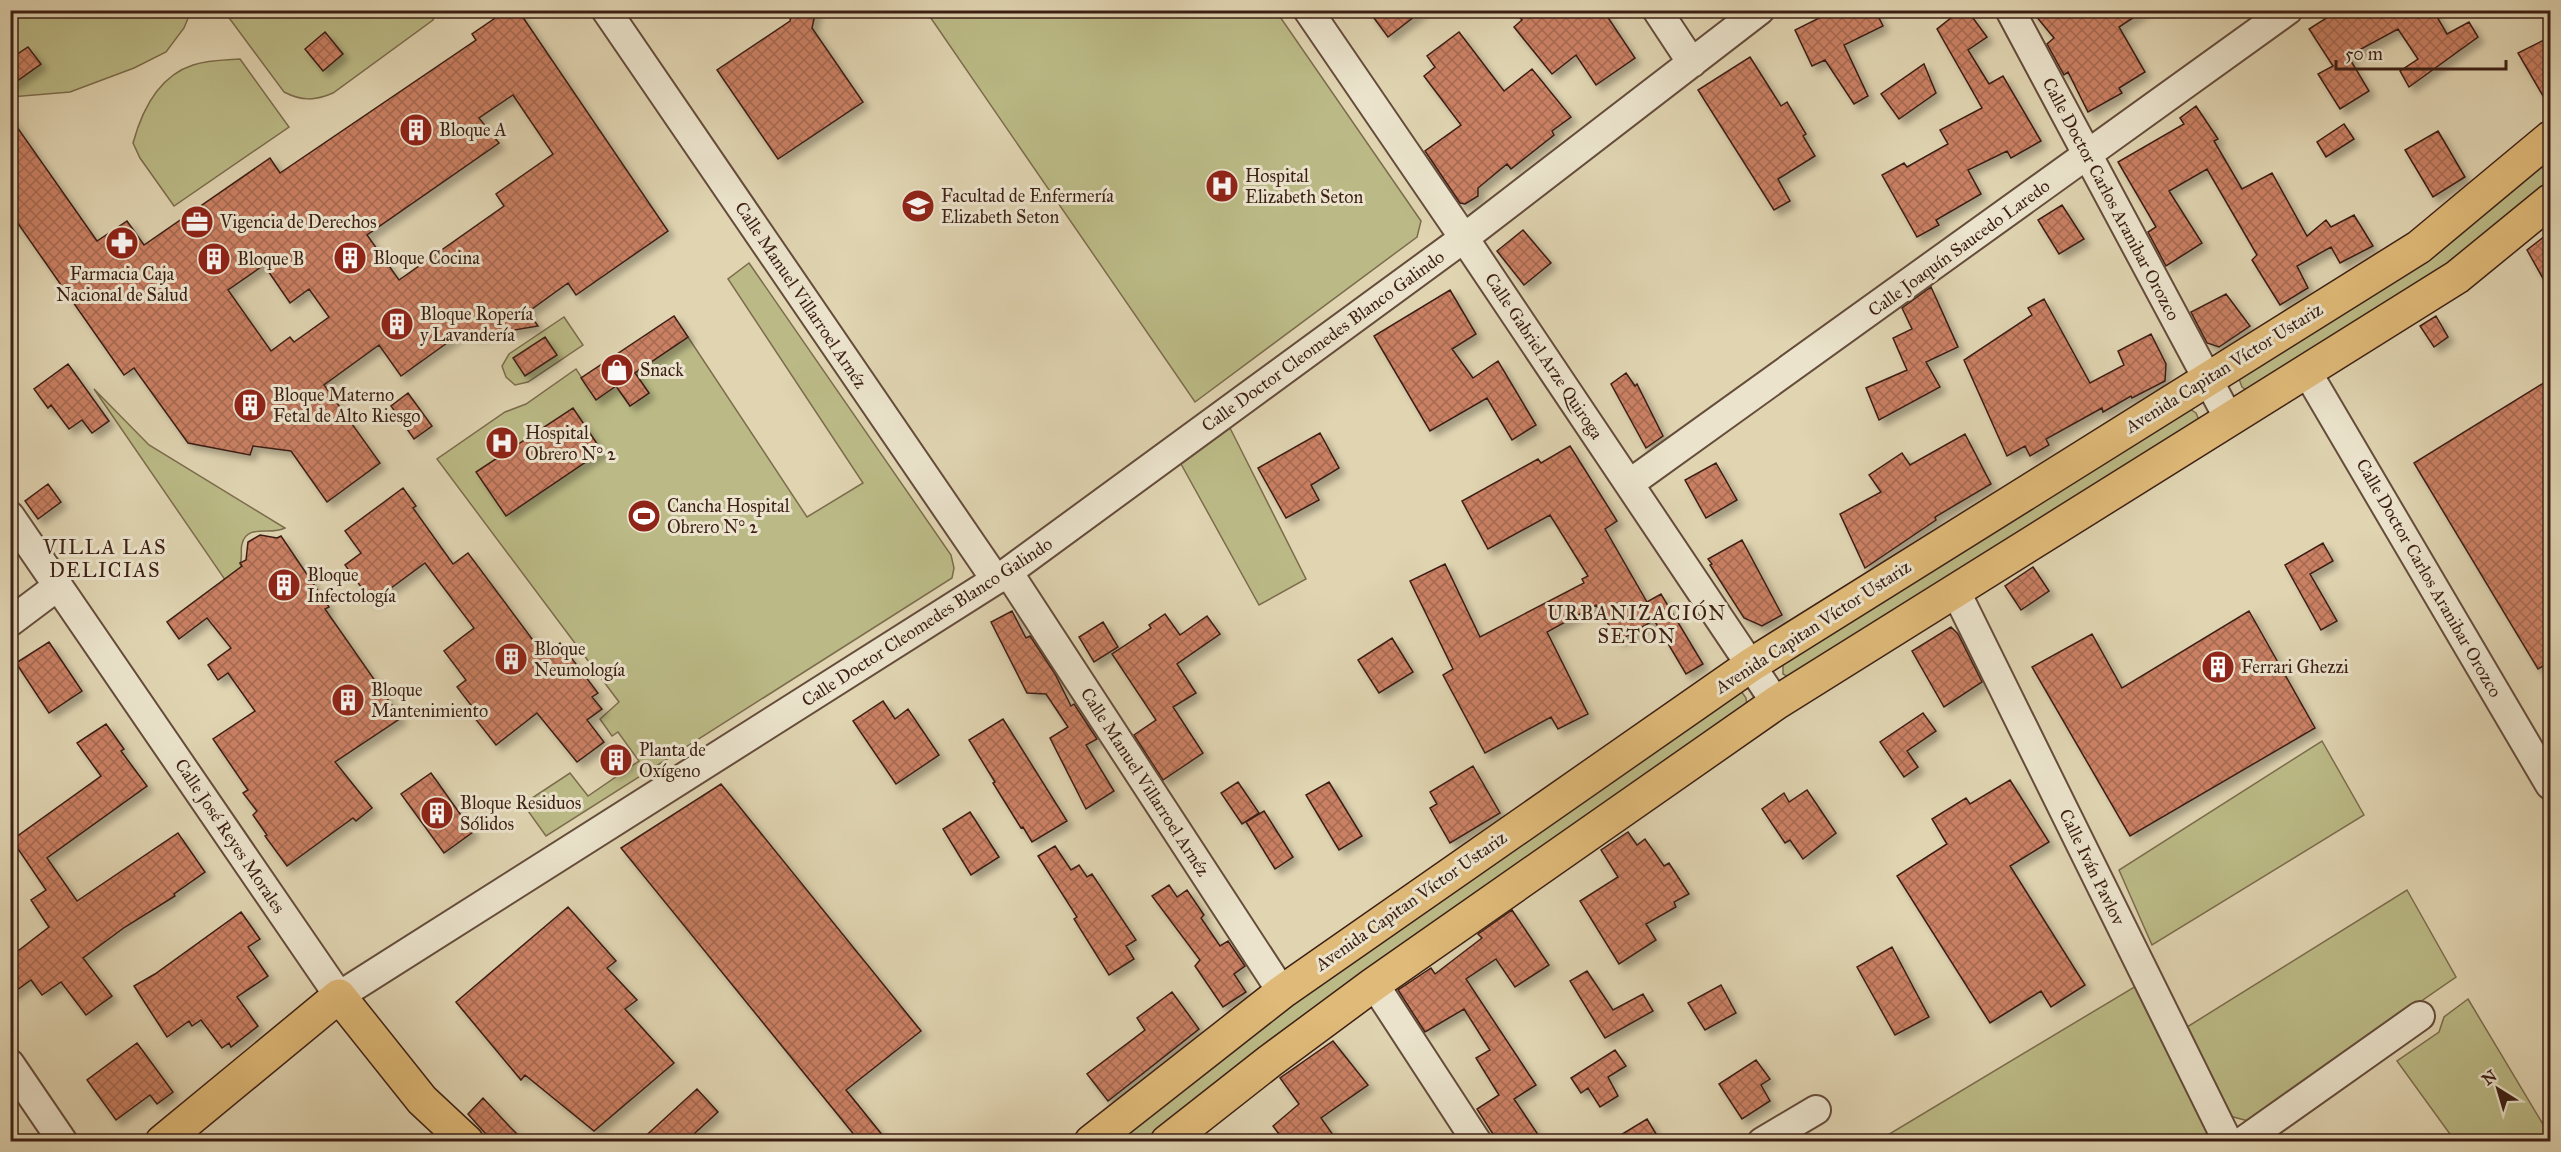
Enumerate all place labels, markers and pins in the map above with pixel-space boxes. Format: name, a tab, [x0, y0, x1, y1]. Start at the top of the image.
building icon: Bloque A	[398, 112, 434, 148]
place label: Bloque A	[439, 119, 507, 142]
place label: Hospital Elizabeth Seton	[1245, 165, 1364, 208]
hospital icon: Hospital Elizabeth Seton	[1204, 168, 1240, 204]
place label: Facultad de Enfermería Elizabeth Seton	[941, 185, 1114, 228]
school or university icon: Facultad de Enfermería Elizabeth Seton	[900, 188, 936, 224]
office icon: Vigencia de Derechos	[179, 204, 215, 240]
place label: Vigencia de Derechos	[219, 211, 377, 234]
pharmacy icon: Farmacia Caja Nacional de Salud	[104, 225, 140, 261]
building icon: Bloque Cocina	[332, 240, 368, 276]
building icon: Bloque B	[196, 241, 232, 277]
place label: Bloque Cocina	[373, 247, 480, 270]
place label: Bloque B	[237, 248, 304, 271]
place label: Farmacia Caja Nacional de Salud	[56, 263, 188, 306]
place label: Bloque Ropería y Lavandería	[420, 303, 533, 346]
building icon: Bloque Ropería y Lavandería	[379, 306, 415, 342]
shop icon: Snack	[599, 352, 635, 388]
place label: Snack	[640, 359, 684, 381]
place label: Bloque Materno Fetal de Alto Riesgo	[273, 384, 421, 428]
building icon: Bloque Materno Fetal de Alto Riesgo	[232, 387, 268, 423]
place label: Hospital Obrero N° 2	[525, 422, 616, 465]
hospital icon: Hospital Obrero N° 2	[484, 425, 520, 461]
place label: Cancha Hospital Obrero N° 2	[667, 495, 790, 538]
sports icon: Cancha Hospital Obrero N° 2	[626, 498, 662, 534]
place label: Bloque Infectología	[307, 564, 396, 608]
building icon: Bloque Infectología	[266, 567, 302, 603]
place label: Bloque Neumología	[534, 638, 626, 682]
building icon: Bloque Neumología	[493, 641, 529, 677]
building icon: Ferrari Ghezzi	[2200, 649, 2236, 685]
place label: Ferrari Ghezzi	[2241, 656, 2349, 678]
place label: Bloque Mantenimiento	[371, 679, 488, 722]
building icon: Bloque Mantenimiento	[330, 682, 366, 718]
place label: Planta de Oxígeno	[639, 739, 706, 783]
building icon: Planta de Oxígeno	[598, 742, 634, 778]
place label: Bloque Residuos Sólidos	[460, 792, 581, 835]
building icon: Bloque Residuos Sólidos	[419, 795, 455, 831]

